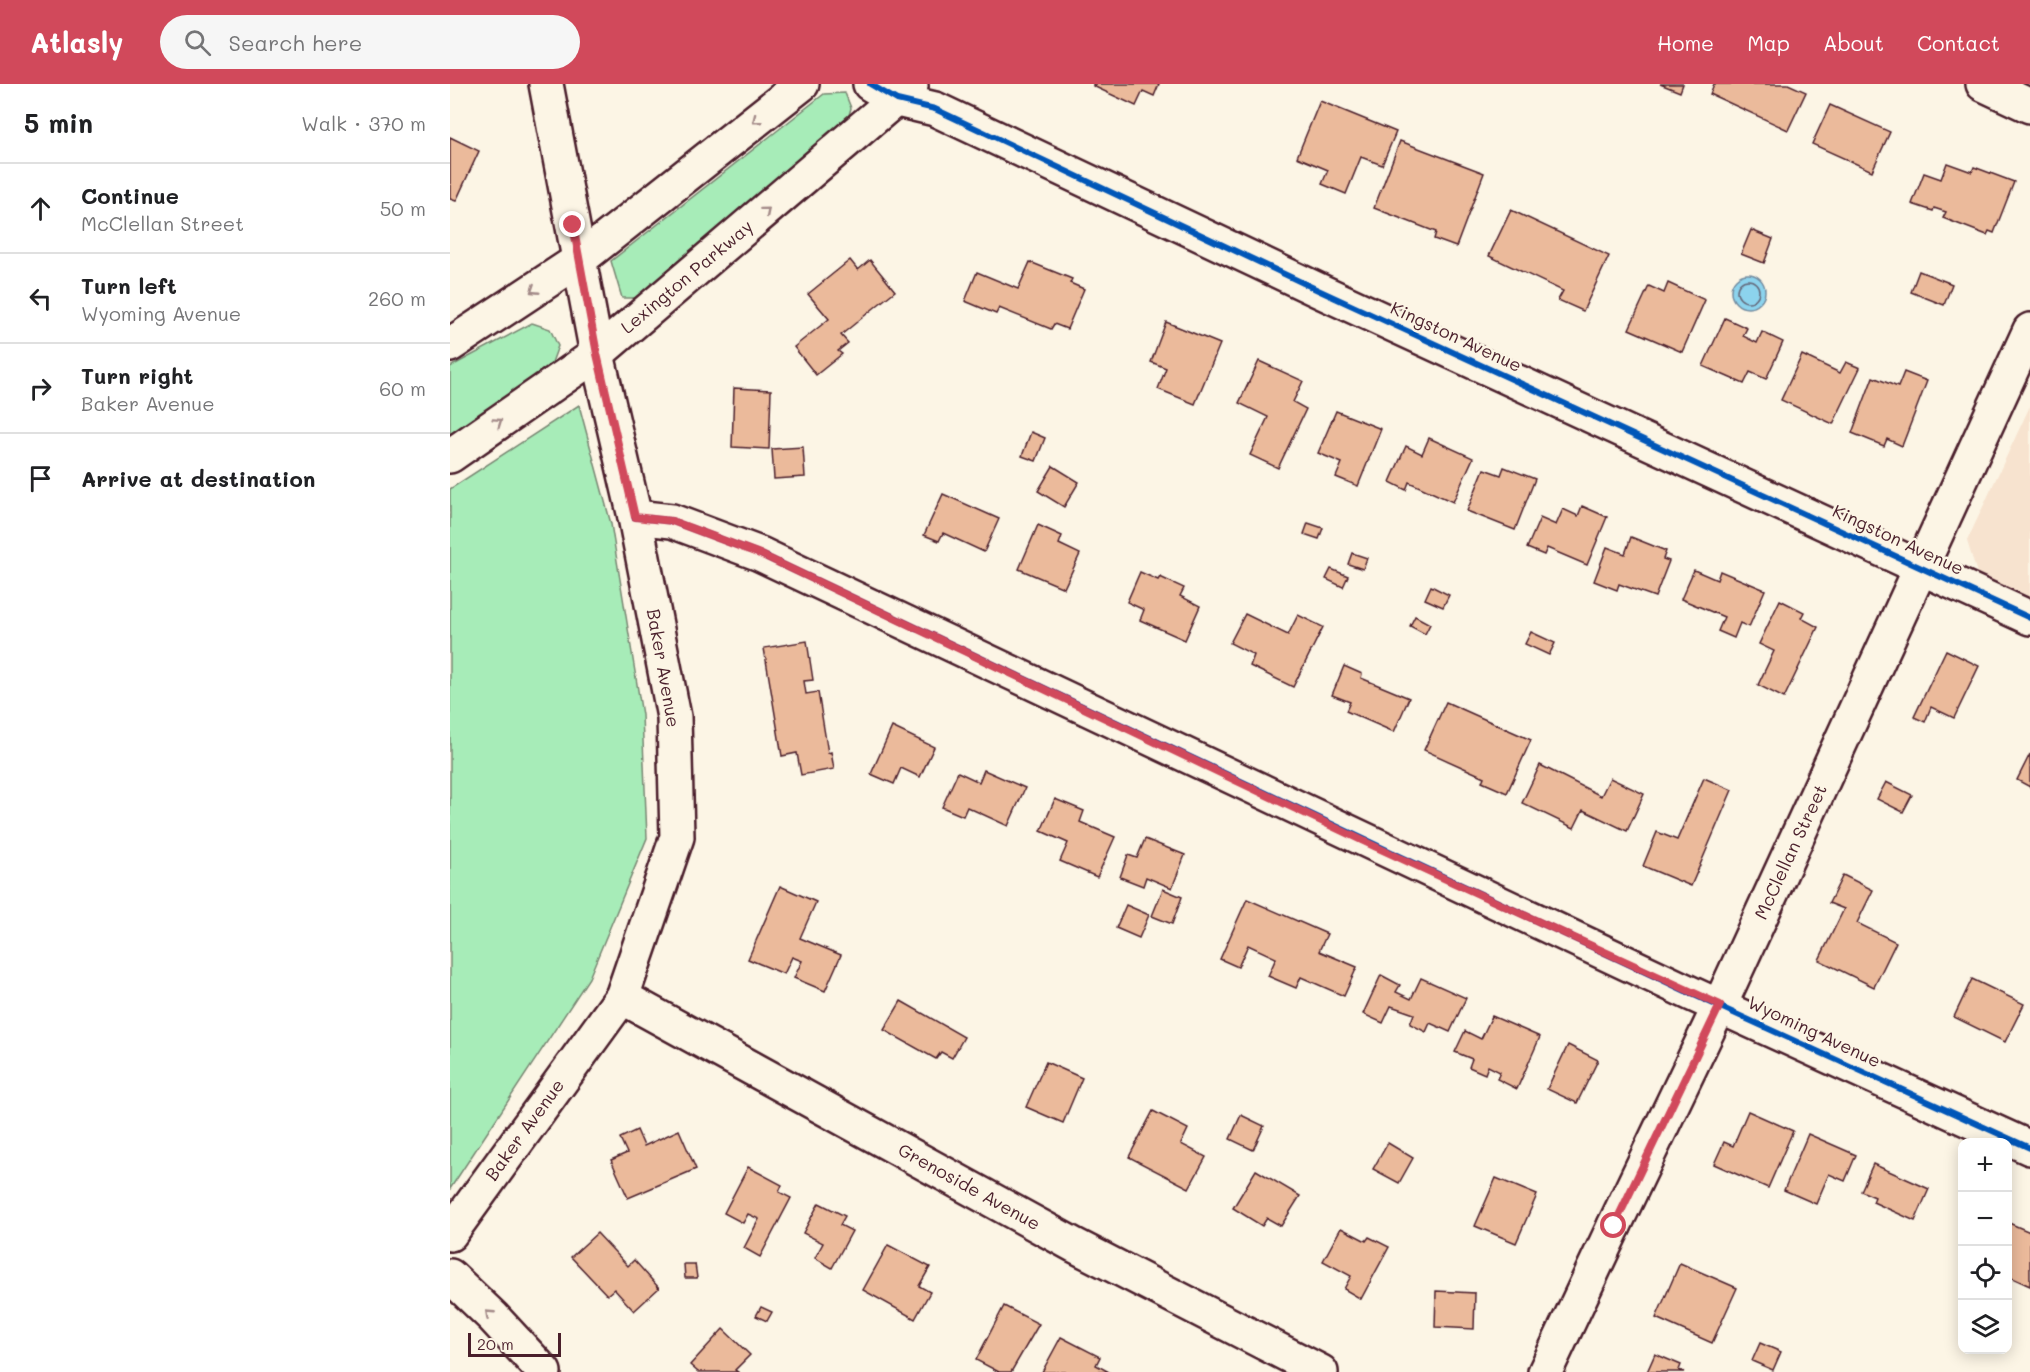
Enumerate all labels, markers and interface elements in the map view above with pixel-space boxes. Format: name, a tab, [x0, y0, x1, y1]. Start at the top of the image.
search box	[160, 15, 580, 69]
text: Atlasly	[30, 24, 124, 60]
icon: search	[181, 26, 214, 59]
text: Search here	[229, 28, 362, 57]
text: Home	[1657, 29, 1714, 56]
text: Map	[1747, 29, 1790, 56]
text: About	[1823, 29, 1884, 56]
text: Contact	[1917, 29, 2000, 56]
text: 5 min	[24, 106, 93, 140]
text: Walk · 370 m	[301, 110, 426, 136]
one-way arrow	[752, 113, 763, 124]
text: Continue	[81, 181, 179, 210]
icon: ahead	[24, 192, 57, 225]
text: 50 m	[380, 195, 426, 221]
one-way arrow	[759, 207, 770, 218]
text: McClellan Street	[81, 210, 244, 236]
route end	[559, 211, 585, 237]
street label: Lexington Parkway	[615, 214, 757, 339]
text: Turn left	[81, 271, 177, 300]
icon: left	[24, 282, 57, 315]
one-way arrow	[530, 282, 541, 293]
text: 260 m	[368, 285, 426, 311]
street label: Kingston Avenue	[1387, 295, 1526, 377]
text: Wyoming Avenue	[81, 300, 241, 326]
text: Turn right	[81, 361, 193, 390]
icon: right	[24, 372, 57, 405]
text: 60 m	[379, 375, 426, 401]
text: Baker Avenue	[81, 390, 215, 416]
one-way arrow	[491, 418, 502, 429]
icon: arrive	[24, 462, 57, 495]
text: Arrive at destination	[81, 464, 316, 493]
street label: Kingston Avenue	[1829, 498, 1968, 580]
street label: Baker Avenue	[642, 607, 686, 729]
street label: McClellan Street	[1748, 780, 1832, 923]
street label: Wyoming Avenue	[1744, 990, 1885, 1072]
street label: Baker Avenue	[479, 1074, 569, 1185]
street label: Grenoside Avenue	[894, 1137, 1045, 1235]
map controls	[1958, 1138, 2012, 1354]
button: +	[1958, 1138, 2012, 1192]
button: −	[1958, 1192, 2012, 1246]
route start	[1600, 1212, 1626, 1238]
button: locate	[1958, 1246, 2012, 1300]
button: layers	[1958, 1300, 2012, 1354]
one-way arrow	[486, 1310, 496, 1321]
scale bar	[468, 1330, 561, 1358]
text: 20 m	[477, 1333, 514, 1354]

